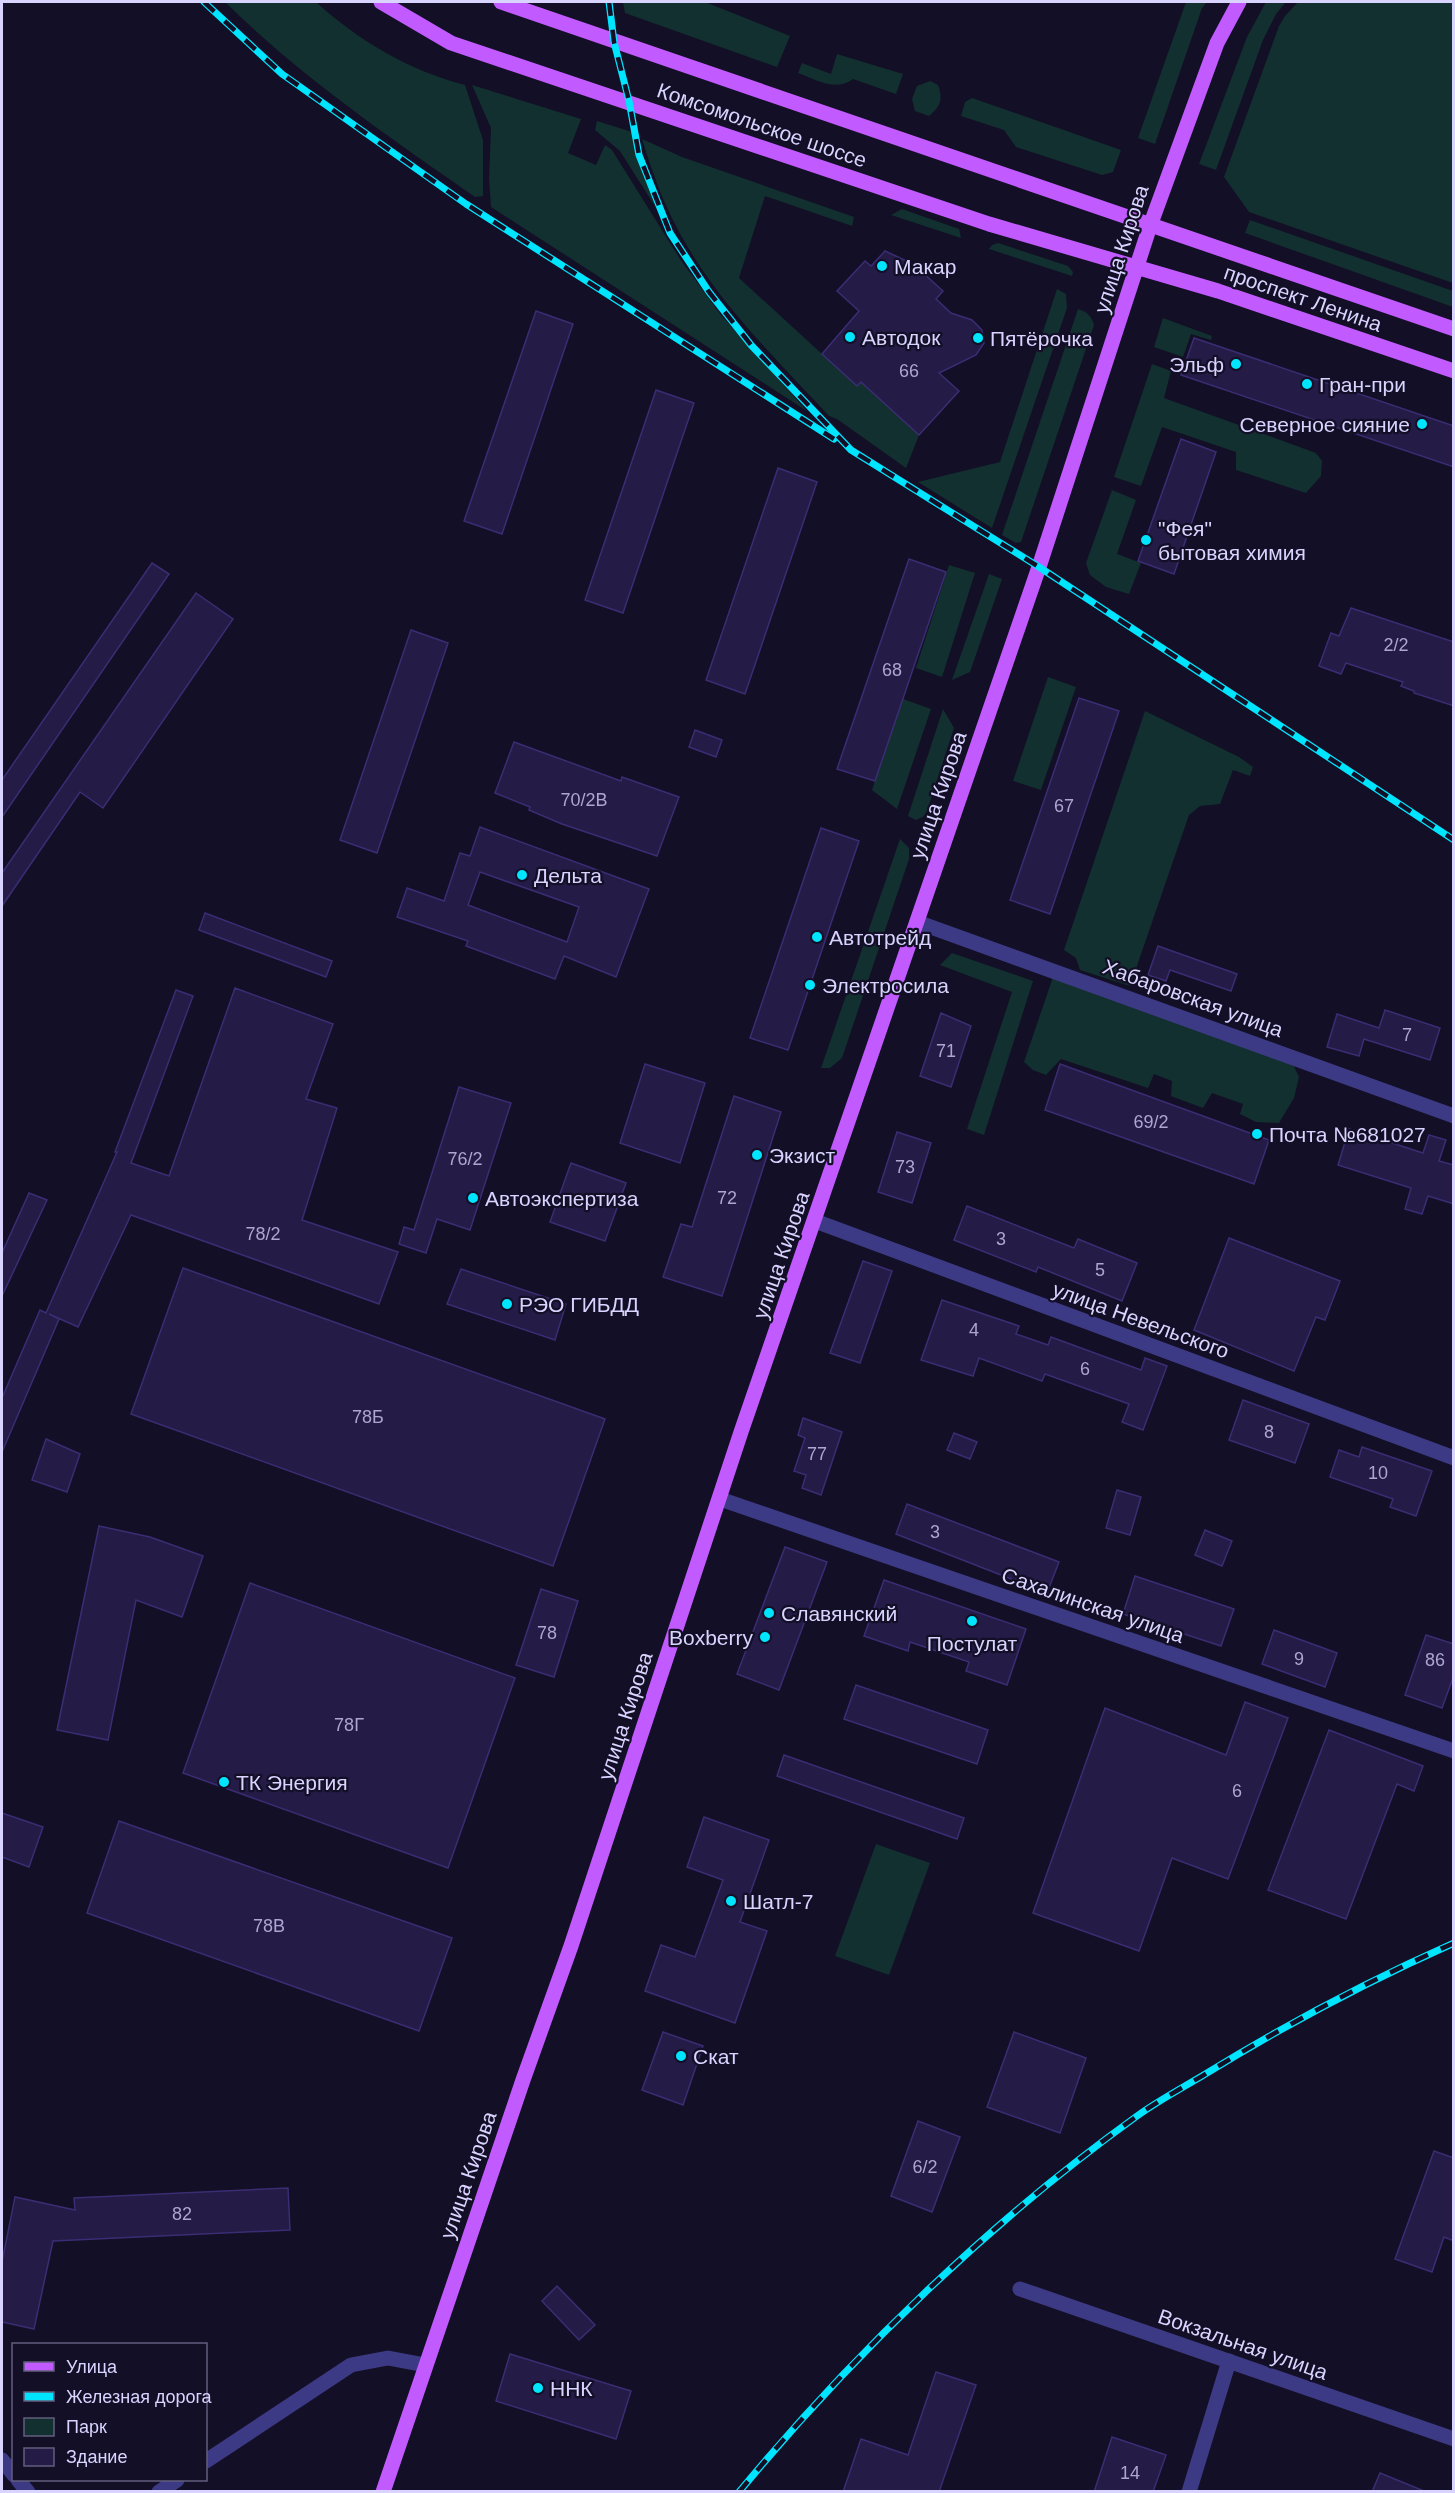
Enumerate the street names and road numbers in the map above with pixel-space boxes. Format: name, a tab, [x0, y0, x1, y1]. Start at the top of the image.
street label: Комсомольское шоссе	[654, 78, 870, 172]
street label: улица Кирова	[1089, 182, 1153, 316]
street label: проспект Ленина	[1221, 260, 1385, 336]
street label: улица Кирова	[905, 728, 971, 862]
street label: Хабаровская улица	[1100, 955, 1286, 1041]
street label: улица Кирова	[748, 1188, 814, 1322]
street label: улица Невельского	[1050, 1277, 1232, 1363]
street label: Сахалинская улица	[999, 1563, 1188, 1647]
street label: улица Кирова	[593, 1649, 657, 1783]
street label: улица Кирова	[435, 2108, 501, 2242]
street label: Вокзальная улица	[1155, 2304, 1331, 2384]

